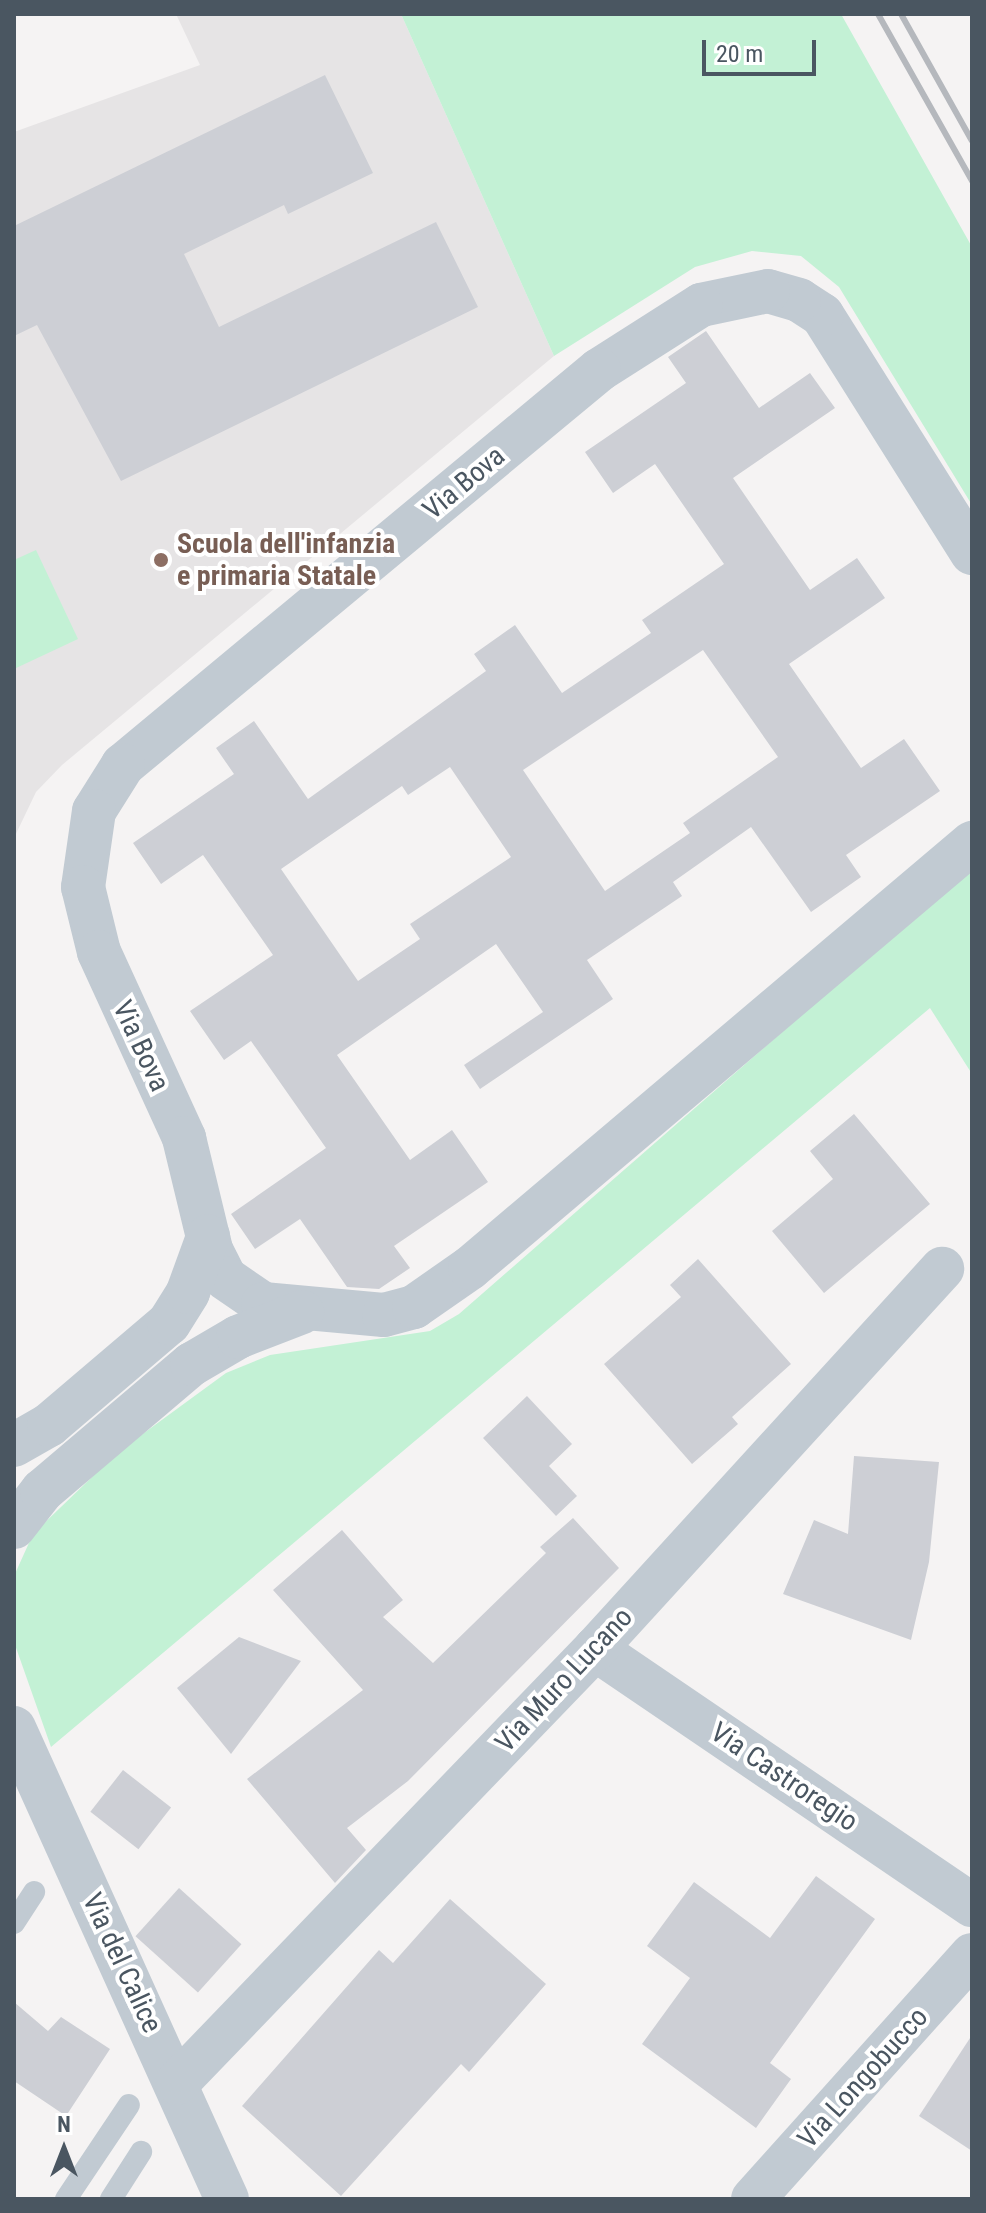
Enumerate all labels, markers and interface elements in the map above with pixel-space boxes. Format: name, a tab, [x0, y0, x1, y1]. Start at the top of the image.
scale bar	[706, 24, 820, 74]
text: 20 m	[716, 40, 763, 68]
street label: Via Bova	[416, 439, 512, 527]
place label: Scuola dell'infanzia e primaria Statale	[177, 527, 395, 593]
marker: Scuola dell'infanzia e primaria Statale	[152, 551, 170, 569]
street label: Via Bova	[105, 995, 177, 1097]
street label: Via Muro Lucano	[488, 1601, 640, 1759]
street label: Via Castroregio	[704, 1715, 864, 1839]
street label: Via del Calice	[75, 1888, 169, 2038]
street label: Via Longobucco	[791, 2001, 935, 2155]
north arrow	[24, 2109, 104, 2189]
text: N	[57, 2112, 71, 2137]

